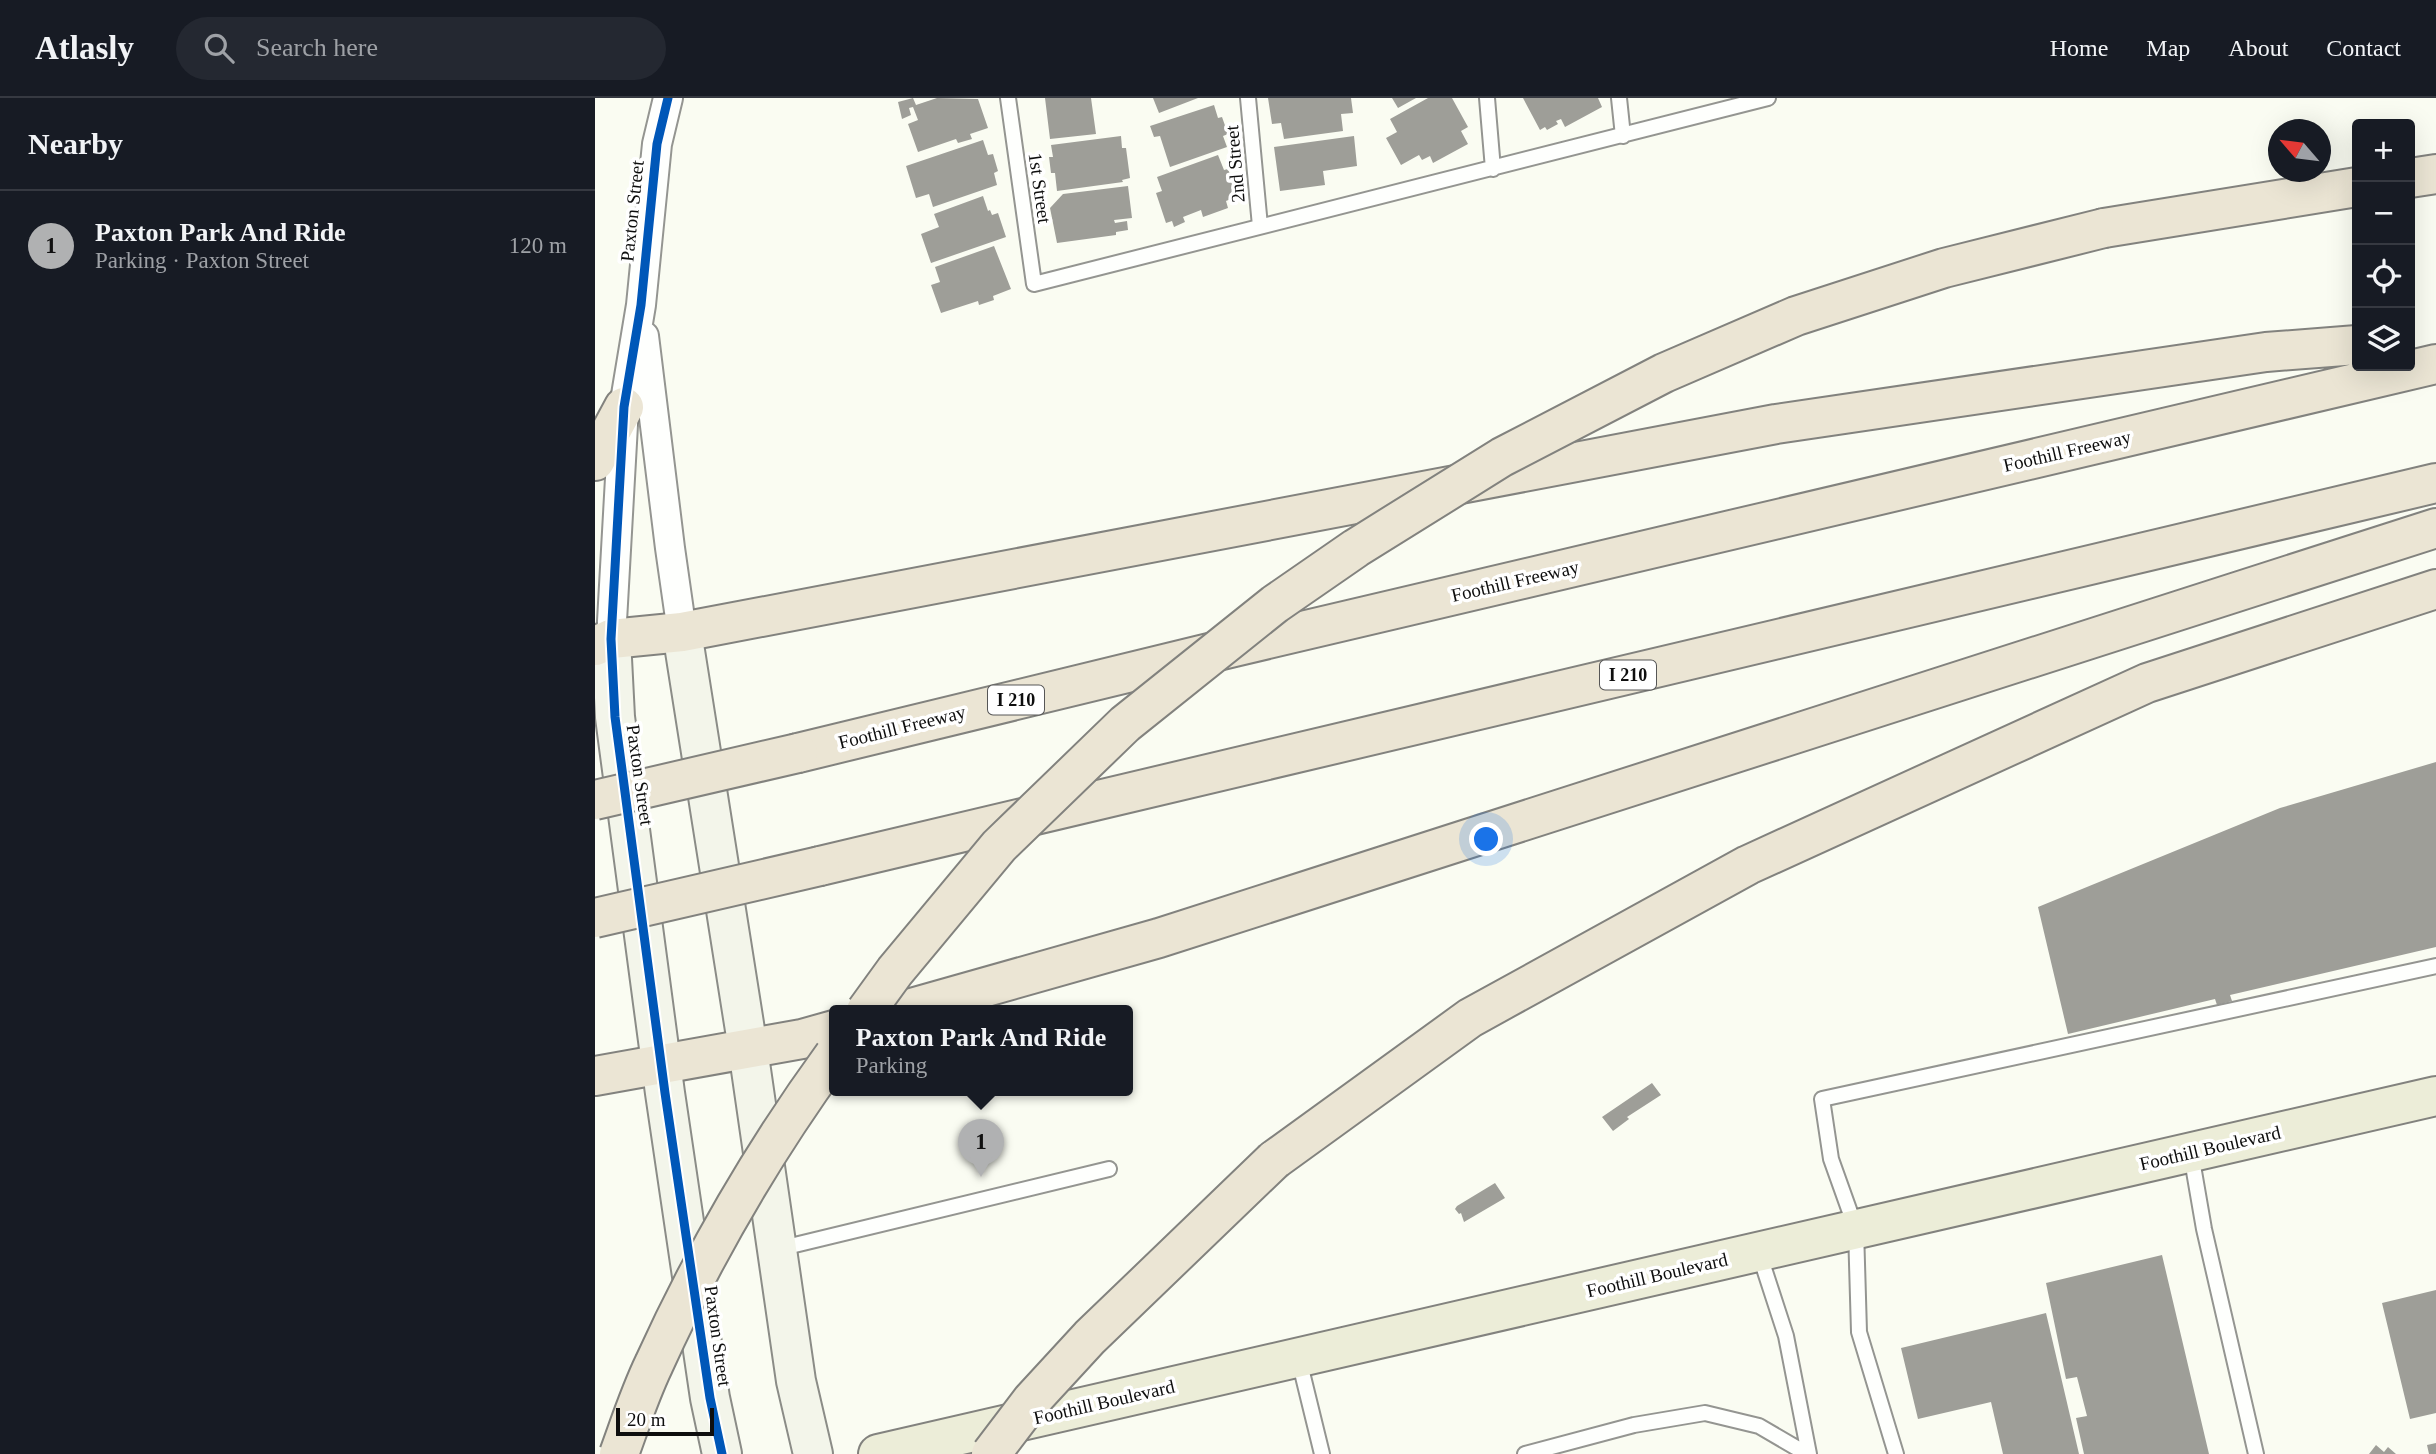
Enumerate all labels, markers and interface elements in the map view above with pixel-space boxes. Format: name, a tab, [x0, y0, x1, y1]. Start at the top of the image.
search box	[176, 17, 666, 80]
icon: search	[200, 29, 238, 67]
text: Atlasly	[35, 30, 134, 66]
text: Search here	[256, 33, 378, 62]
text: Home	[2050, 35, 2108, 61]
text: Map	[2146, 35, 2190, 61]
text: About	[2228, 35, 2288, 61]
text: Contact	[2326, 35, 2401, 61]
north arrow	[2268, 119, 2331, 182]
map controls	[2352, 119, 2415, 371]
button: +	[2352, 119, 2415, 182]
street label: 2nd Street	[1221, 124, 1249, 204]
text: Nearby	[28, 127, 123, 160]
street label: 1st Street	[1025, 151, 1055, 225]
street label: Paxton Street	[616, 159, 648, 263]
button: −	[2352, 182, 2415, 245]
text: Paxton Park And Ride	[95, 218, 346, 247]
text: 1	[45, 233, 57, 258]
text: 120 m	[509, 233, 567, 258]
button: locate	[2352, 245, 2415, 308]
text: Parking · Paxton Street	[95, 248, 309, 273]
button: layers	[2352, 308, 2415, 371]
street label: Foothill Freeway	[2001, 426, 2133, 476]
street label: Foothill Freeway	[1449, 556, 1581, 606]
road number: I 210	[1600, 660, 1656, 690]
road number: I 210	[988, 686, 1044, 714]
street label: Foothill Freeway	[836, 701, 968, 753]
street label: Paxton Street	[623, 723, 658, 828]
your location	[1469, 822, 1503, 856]
popup	[829, 1005, 1133, 1096]
text: Paxton Park And Ride	[856, 1023, 1106, 1052]
text: Parking	[856, 1053, 927, 1078]
pin: 1	[958, 1119, 1004, 1177]
street label: Foothill Boulevard	[2137, 1121, 2283, 1174]
street label: Foothill Boulevard	[1584, 1248, 1730, 1301]
street label: Paxton Street	[701, 1284, 736, 1389]
street label: Foothill Boulevard	[1031, 1375, 1177, 1428]
scale bar	[616, 1405, 714, 1437]
text: 20 m	[627, 1409, 666, 1430]

